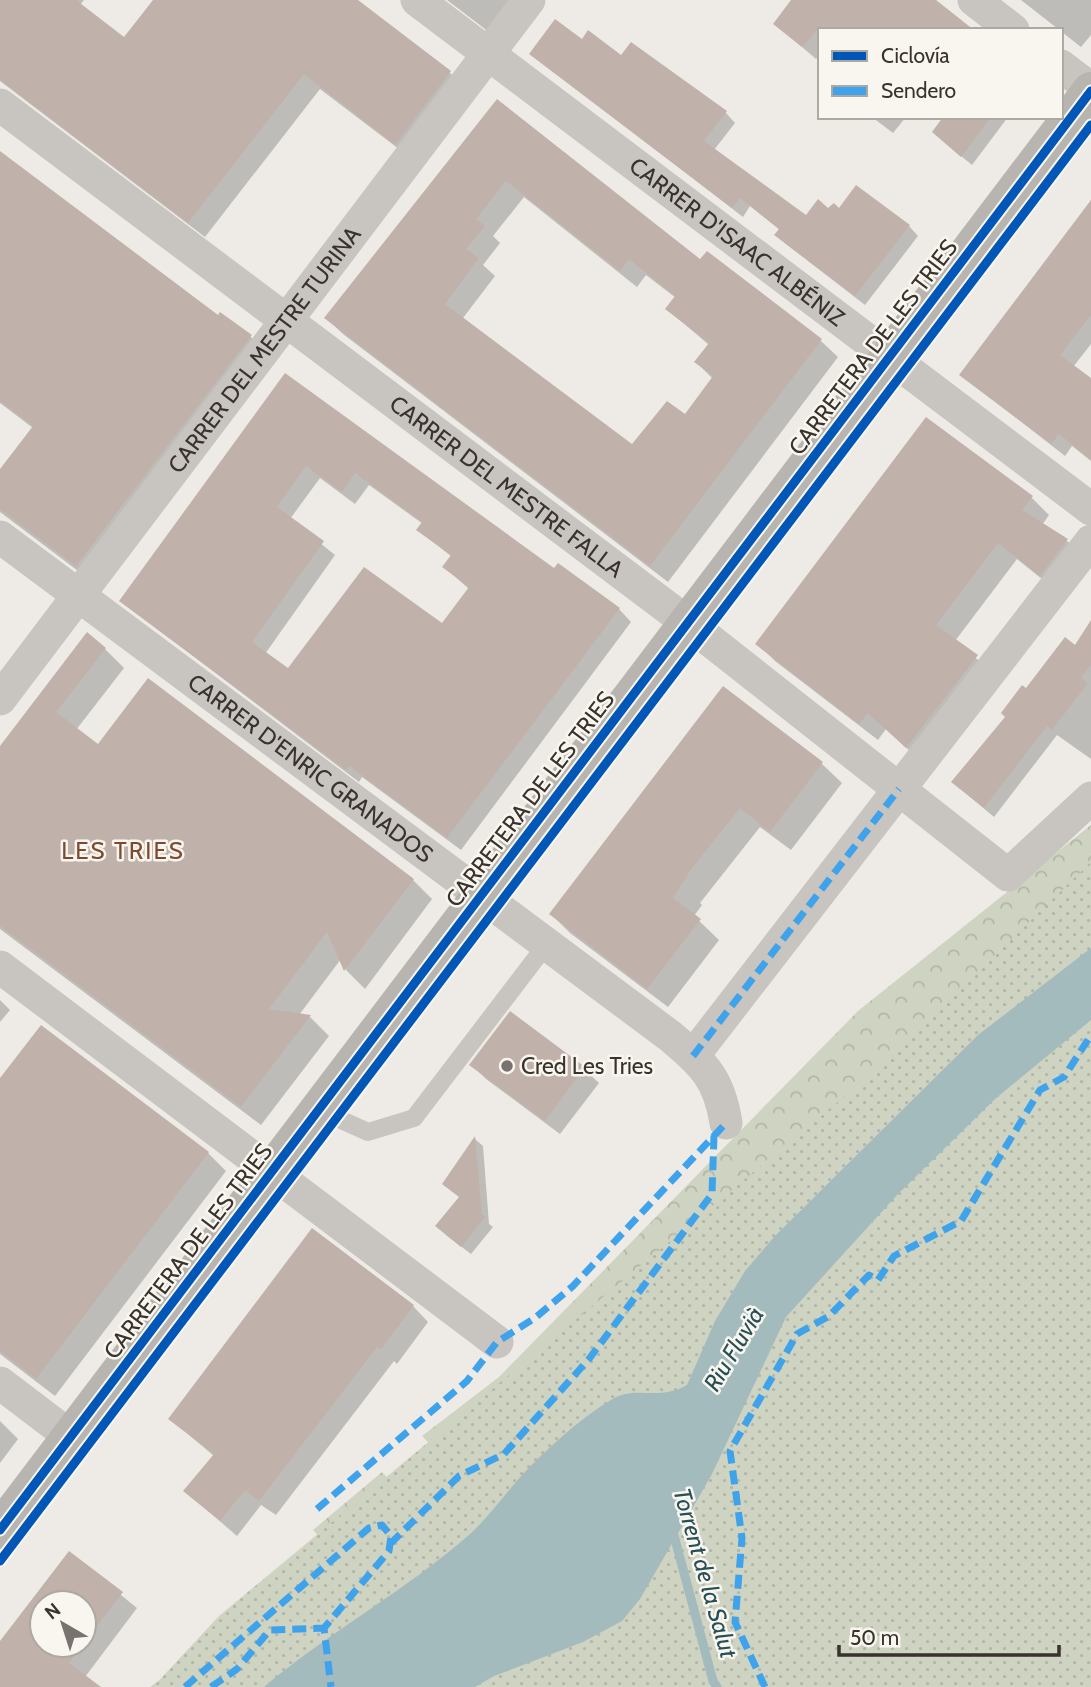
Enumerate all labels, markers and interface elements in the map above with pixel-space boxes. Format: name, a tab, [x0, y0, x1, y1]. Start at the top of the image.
legend	[818, 28, 1063, 119]
text: Ciclovía	[881, 43, 950, 68]
text: Sendero	[881, 78, 956, 103]
street label: CARRER D'ISAAC ALBÉNIZ	[624, 151, 850, 332]
street label: CARRER DEL MESTRE TURINA	[162, 221, 367, 479]
street label: CARRETERA DE LES TRIES	[783, 234, 963, 460]
street label: CARRER DEL MESTRE FALLA	[384, 389, 629, 583]
street label: CARRER D'ENRIC GRANADOS	[182, 668, 438, 869]
street label: CARRETERA DE LES TRIES	[440, 686, 620, 912]
district label: LES TRIES	[61, 836, 185, 865]
place label: Cred Les Tries	[521, 1052, 653, 1080]
marker: Cred Les Tries	[499, 1058, 515, 1074]
street label: CARRETERA DE LES TRIES	[98, 1138, 278, 1364]
water label: Riu Fluvià	[697, 1301, 770, 1396]
water label: Torrent de la Salut	[667, 1485, 744, 1662]
north arrow	[28, 1589, 98, 1659]
text: N	[40, 1598, 65, 1624]
scale bar	[839, 1614, 1060, 1658]
text: 50 m	[850, 1625, 899, 1650]

